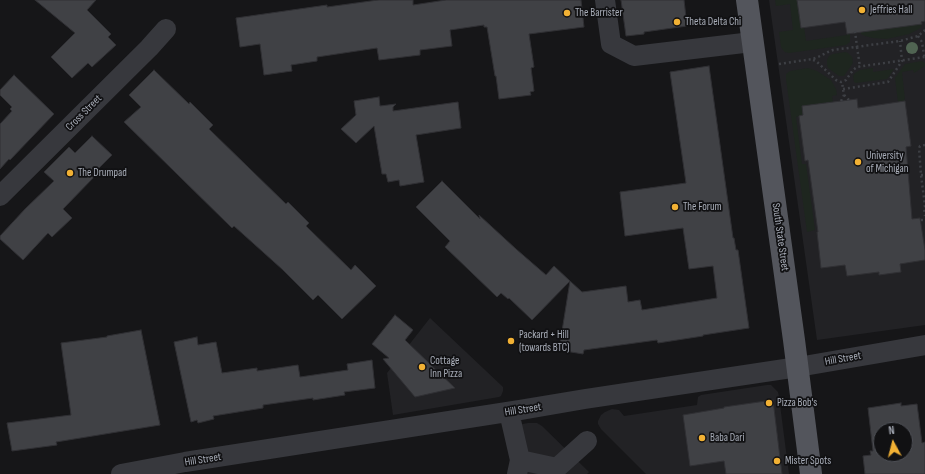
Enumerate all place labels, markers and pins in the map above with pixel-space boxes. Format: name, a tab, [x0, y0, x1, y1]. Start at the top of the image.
place label: Jeffries Hall	[870, 3, 912, 17]
marker: Jeffries Hall	[857, 5, 867, 15]
place label: The Barrister	[575, 6, 623, 20]
marker: The Barrister	[562, 8, 572, 18]
place label: Theta Delta Chi	[685, 15, 741, 29]
marker: Theta Delta Chi	[672, 17, 682, 27]
place label: University of Michigan	[866, 149, 908, 175]
marker: University of Michigan	[853, 157, 863, 167]
place label: The Drumpad	[78, 166, 127, 180]
marker: The Drumpad	[65, 168, 75, 178]
place label: The Forum	[683, 200, 722, 214]
marker: The Forum	[670, 202, 680, 212]
place label: Packard + Hill (towards BTC)	[519, 328, 570, 354]
marker: Packard + Hill (towards BTC)	[506, 336, 516, 346]
place label: Cottage Inn Pizza	[430, 354, 462, 380]
marker: Cottage Inn Pizza	[417, 362, 427, 372]
place label: Pizza Bob's	[777, 396, 817, 410]
marker: Pizza Bob's	[764, 398, 774, 408]
place label: Baba Dari	[710, 431, 744, 445]
marker: Baba Dari	[697, 433, 707, 443]
place label: Mister Spots	[785, 454, 831, 468]
marker: Mister Spots	[772, 456, 782, 466]

